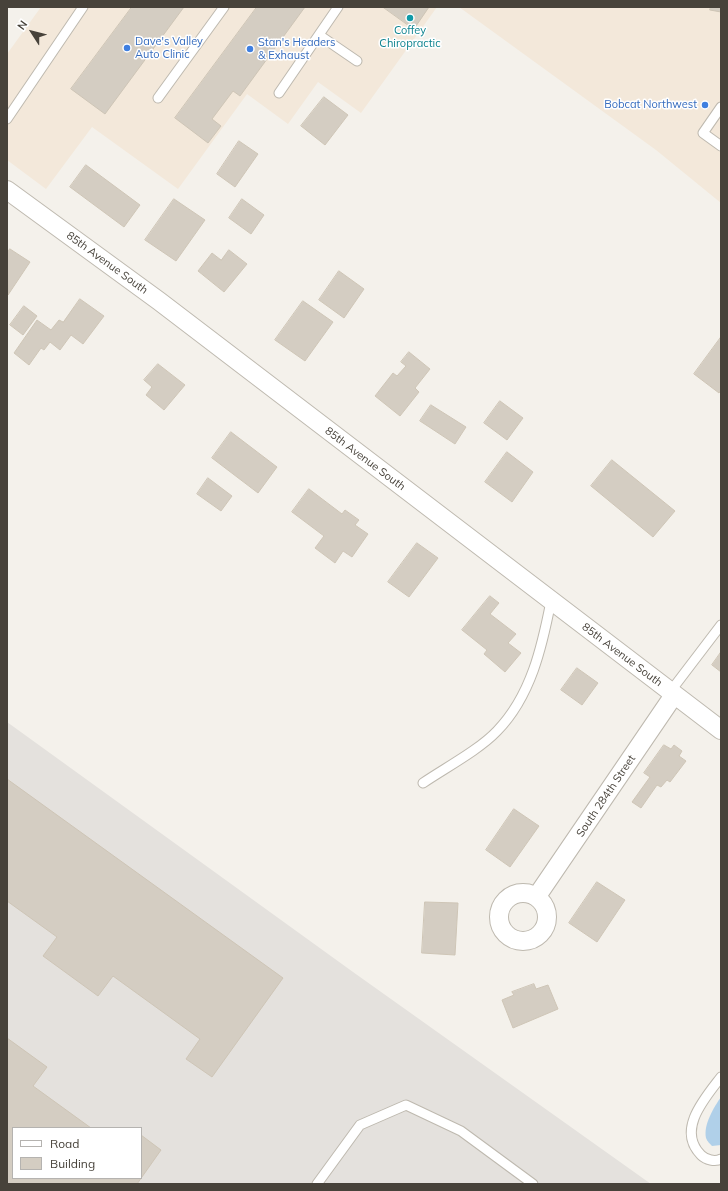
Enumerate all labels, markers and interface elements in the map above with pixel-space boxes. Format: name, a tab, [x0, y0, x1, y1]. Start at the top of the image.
north arrow	[12, 12, 52, 52]
marker: Coffey Chiropractic	[405, 13, 415, 23]
text: N	[14, 17, 30, 32]
place label: Coffey Chiropractic	[379, 24, 441, 50]
place label: Dave's Valley Auto Clinic	[135, 35, 203, 61]
place label: Stan's Headers & Exhaust	[258, 36, 335, 62]
marker: Dave's Valley Auto Clinic	[122, 43, 132, 53]
marker: Stan's Headers & Exhaust	[245, 44, 255, 54]
place label: Bobcat Northwest	[604, 98, 697, 112]
marker: Bobcat Northwest	[700, 100, 710, 110]
street label: 85th Avenue South	[64, 229, 150, 297]
street label: 85th Avenue South	[322, 424, 408, 494]
street label: 85th Avenue South	[579, 620, 665, 690]
street label: South 284th Street	[574, 753, 638, 839]
legend	[12, 1127, 142, 1179]
text: Road	[50, 1136, 79, 1151]
text: Building	[50, 1156, 95, 1171]

